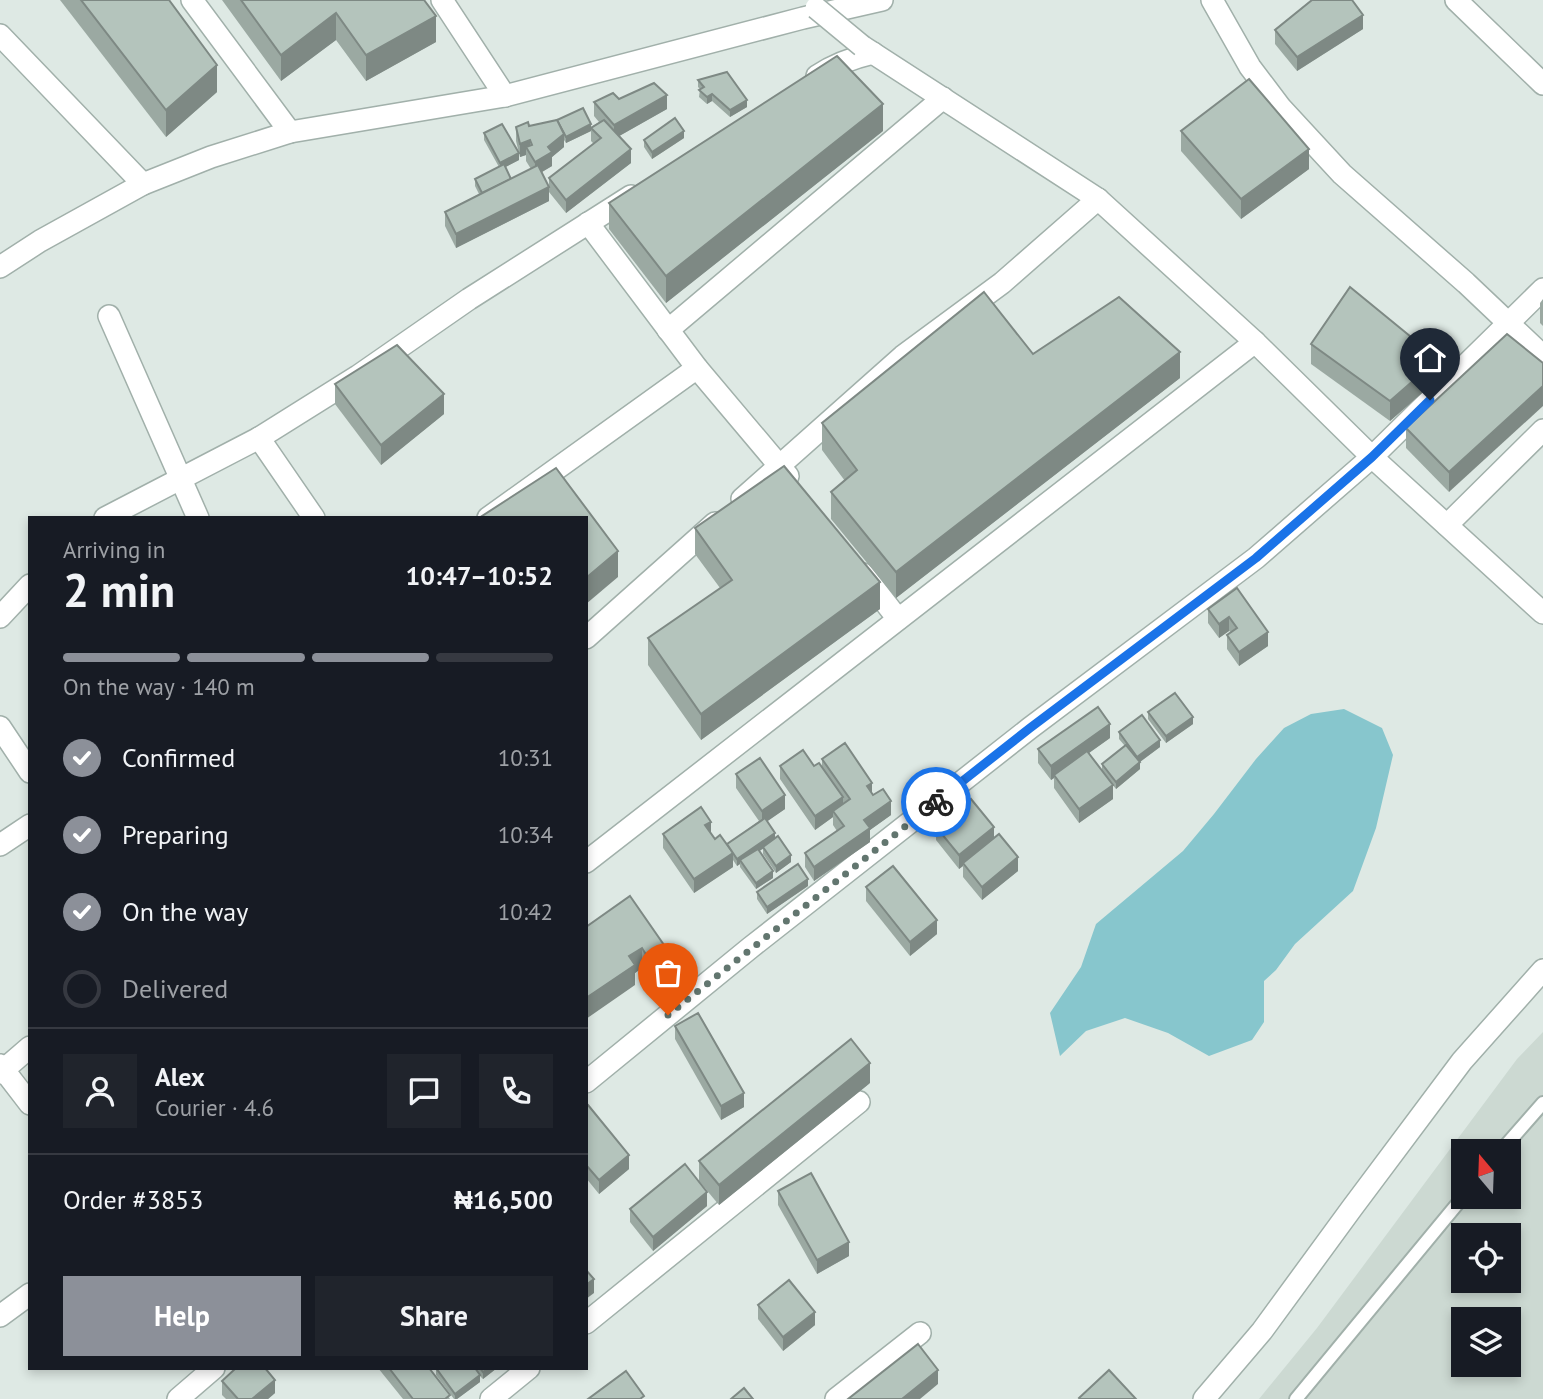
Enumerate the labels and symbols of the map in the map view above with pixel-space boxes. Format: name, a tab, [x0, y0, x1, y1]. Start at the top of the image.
pin	[1400, 328, 1460, 400]
courier	[901, 767, 971, 837]
pin	[638, 943, 698, 1015]
north arrow	[1451, 1139, 1521, 1209]

